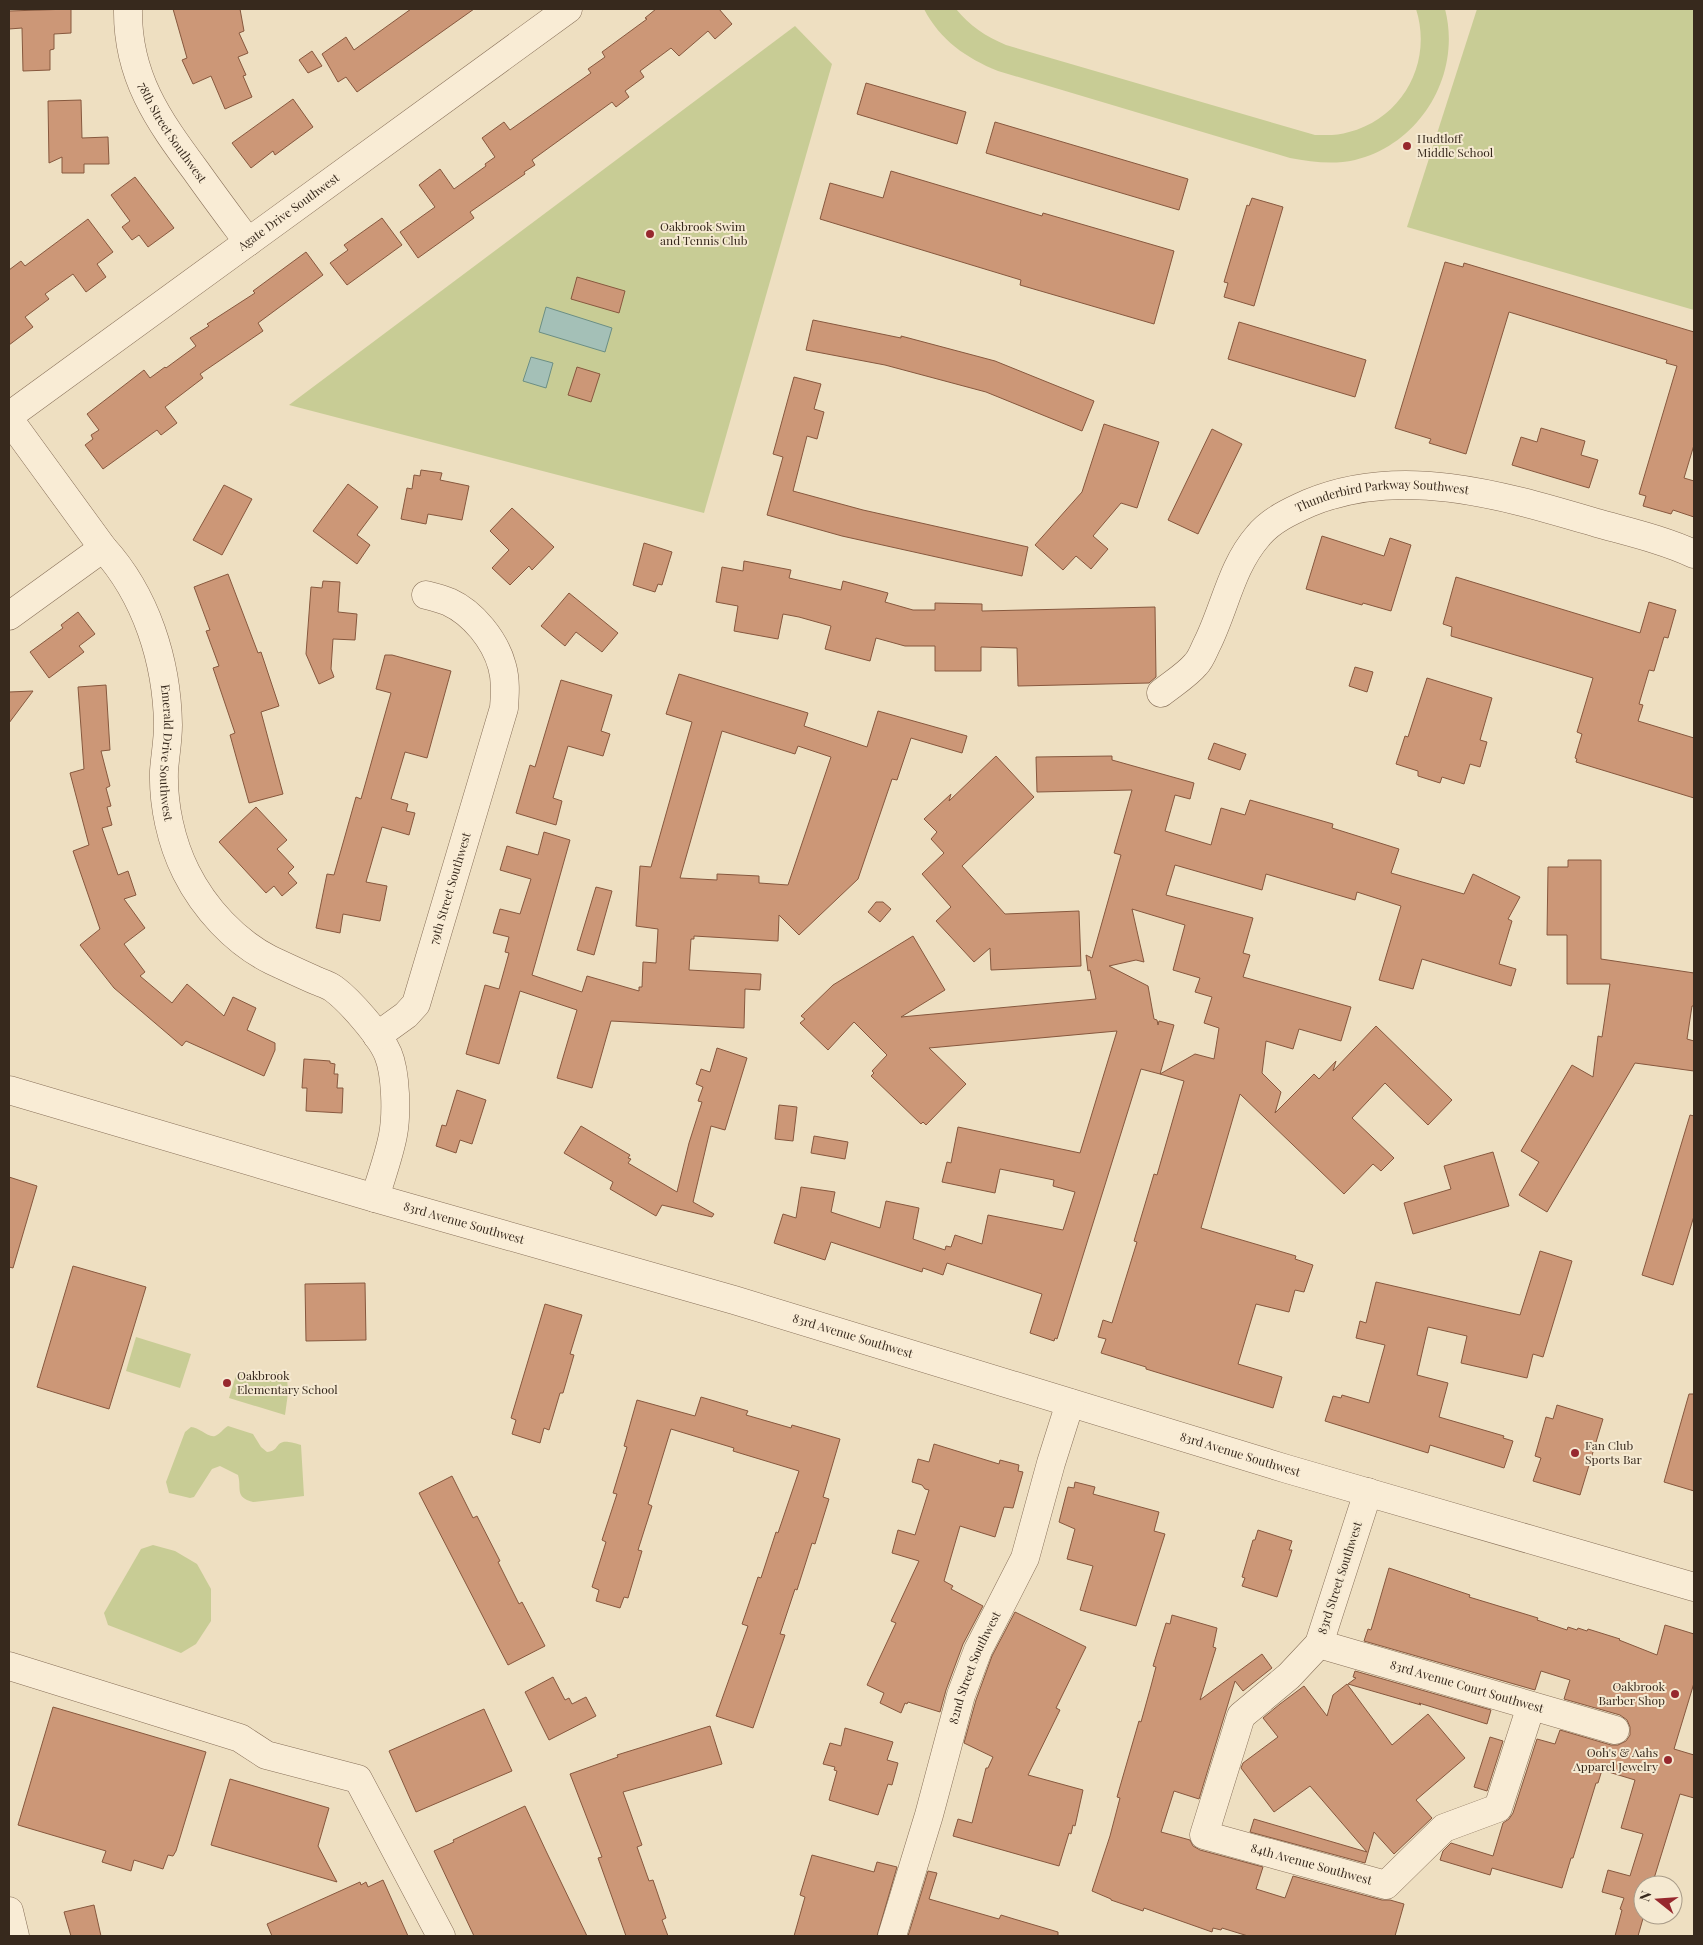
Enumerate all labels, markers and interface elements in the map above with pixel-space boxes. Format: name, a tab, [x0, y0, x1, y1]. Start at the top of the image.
street label: 78th Street Southwest	[135, 80, 211, 186]
place label: Hudtloff Middle School	[1417, 130, 1494, 160]
marker: Hudtloff Middle School	[1401, 140, 1413, 152]
street label: Agate Drive Southwest	[233, 169, 343, 254]
place label: Oakbrook Swim and Tennis Club	[660, 218, 748, 248]
marker: Oakbrook Swim and Tennis Club	[644, 228, 656, 240]
street label: Thunderbird Parkway Southwest	[1292, 476, 1471, 515]
street label: Emerald Drive Southwest	[157, 683, 178, 823]
street label: 79th Street Southwest	[425, 830, 474, 946]
street label: 83rd Avenue Southwest	[402, 1198, 527, 1247]
street label: 83rd Avenue Southwest	[791, 1309, 916, 1361]
place label: Oakbrook Elementary School	[237, 1367, 338, 1397]
marker: Oakbrook Elementary School	[221, 1377, 233, 1389]
street label: 83rd Avenue Southwest	[1178, 1428, 1303, 1480]
place label: Fan Club Sports Bar	[1585, 1437, 1642, 1467]
marker: Fan Club Sports Bar	[1569, 1447, 1581, 1459]
street label: 83rd Street Southwest	[1313, 1519, 1365, 1636]
street label: 82nd Street Southwest	[945, 1608, 1004, 1726]
street label: 83rd Avenue Court Southwest	[1389, 1656, 1547, 1716]
place label: Oakbrook Barber Shop	[1598, 1678, 1665, 1708]
marker: Oakbrook Barber Shop	[1669, 1688, 1681, 1700]
place label: Ooh's & Aahs Apparel Jewelry	[1572, 1744, 1658, 1774]
marker: Ooh's & Aahs Apparel Jewelry	[1662, 1754, 1674, 1766]
street label: 84th Avenue Southwest	[1249, 1839, 1375, 1888]
north arrow	[1633, 1875, 1683, 1925]
text: N	[1635, 1888, 1656, 1904]

